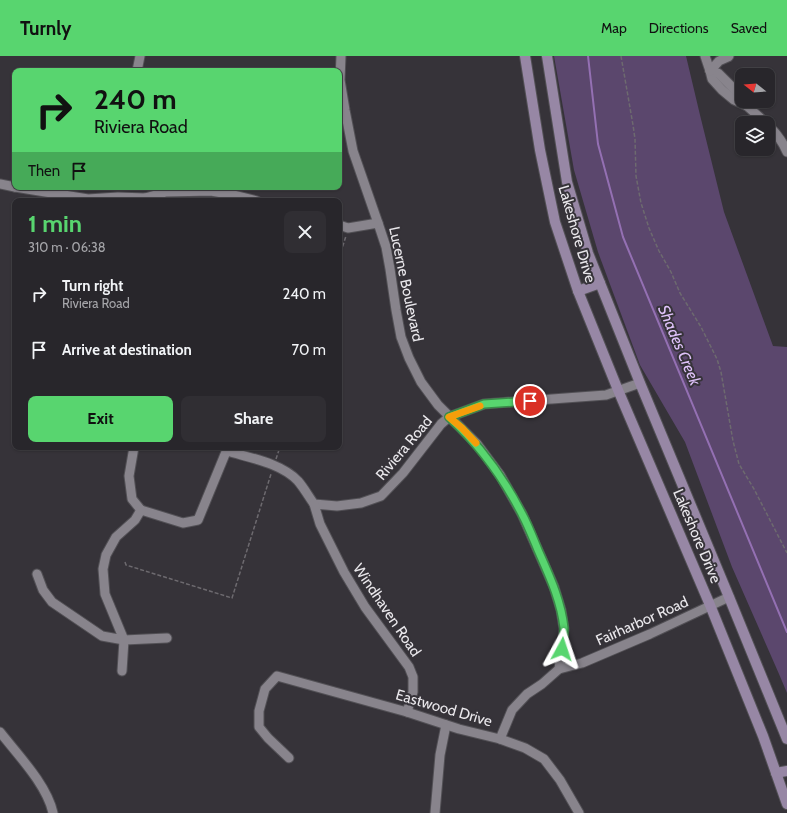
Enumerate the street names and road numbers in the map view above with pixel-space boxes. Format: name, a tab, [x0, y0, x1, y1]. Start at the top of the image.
street label: Lakeshore Drive	[554, 183, 600, 285]
street label: Lucerne Boulevard	[385, 225, 427, 343]
street label: Riviera Road	[372, 412, 436, 484]
street label: Lakeshore Drive	[669, 486, 725, 586]
street label: Windhaven Road	[349, 560, 425, 660]
street label: Fairharbor Road	[593, 593, 691, 649]
street label: Eastwood Drive	[394, 686, 495, 730]

